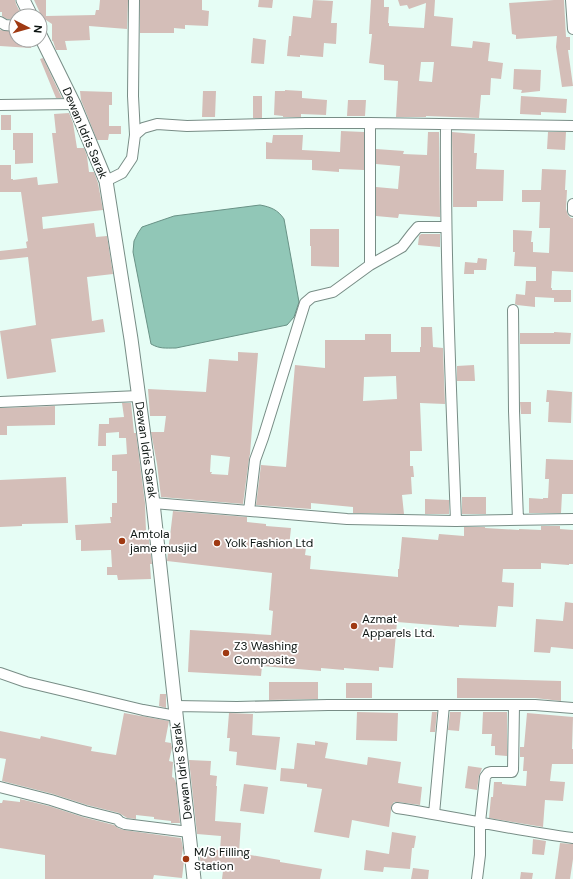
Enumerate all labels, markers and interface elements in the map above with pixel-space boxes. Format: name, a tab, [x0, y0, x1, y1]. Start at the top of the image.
north arrow	[8, 8, 48, 48]
text: N	[31, 24, 45, 34]
street label: Dewan Idris Sarak	[59, 85, 111, 181]
street label: Dewan Idris Sarak	[131, 400, 161, 500]
place label: Amtola jame musjid	[129, 526, 197, 556]
place label: Yolk Fashion Ltd	[225, 535, 313, 551]
marker: Amtola jame musjid	[117, 536, 127, 546]
marker: Yolk Fashion Ltd	[212, 538, 222, 548]
place label: Azmat Apparels Ltd.	[362, 611, 435, 641]
marker: Azmat Apparels Ltd.	[349, 621, 359, 631]
place label: Z3 Washing Composite	[234, 638, 298, 668]
marker: Z3 Washing Composite	[221, 648, 231, 658]
street label: Dewan Idris Sarak	[168, 722, 196, 820]
place label: M/S Filling Station	[194, 844, 250, 874]
marker: M/S Filling Station	[181, 854, 191, 864]

